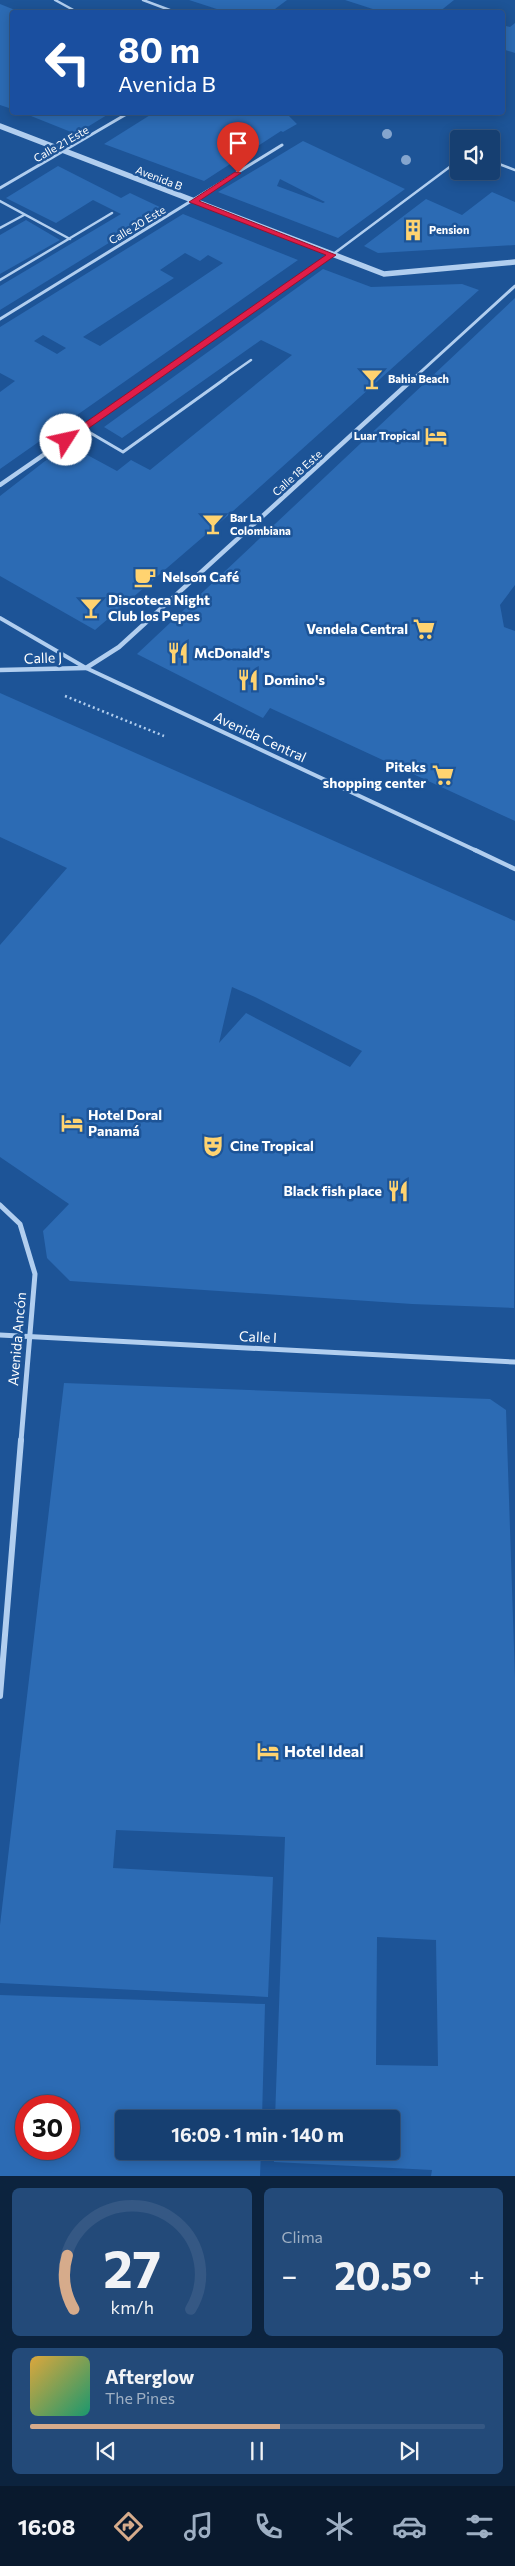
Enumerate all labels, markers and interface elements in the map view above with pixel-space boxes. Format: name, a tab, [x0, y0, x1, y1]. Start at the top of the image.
text: 80 m	[118, 27, 200, 70]
icon: left	[35, 30, 100, 95]
text: Avenida B	[118, 70, 216, 97]
street label: Calle 21 Este	[31, 122, 91, 165]
pin	[217, 122, 259, 173]
icon: arrive	[224, 129, 252, 157]
map controls	[450, 130, 500, 180]
button: sound	[450, 130, 500, 180]
street label: Avenida B	[134, 163, 184, 192]
street label: Calle 20 Este	[106, 202, 168, 247]
building icon: Pension	[400, 217, 426, 243]
place label: Pension	[429, 223, 469, 236]
bar icon: Bahia Beach	[359, 366, 385, 392]
place label: Bahia Beach	[388, 372, 449, 385]
position arrow	[39, 413, 91, 465]
hotel icon: Luar Tropical	[423, 423, 449, 449]
place label: Luar Tropical	[354, 429, 420, 442]
street label: Calle 18 Este	[269, 447, 324, 498]
bar icon: Bar La Colombiana	[200, 511, 226, 537]
place label: Bar La Colombiana	[230, 511, 291, 537]
cafe icon: Nelson Café	[132, 564, 158, 590]
place label: Nelson Café	[162, 568, 239, 585]
place label: Discoteca Night Club los Pepes	[108, 591, 210, 624]
bar icon: Discoteca Night Club los Pepes	[78, 595, 104, 621]
supermarket icon: Vendela Central	[411, 616, 437, 642]
place label: Vendela Central	[306, 620, 408, 637]
restaurant icon: McDonald's	[165, 640, 191, 666]
place label: McDonald's	[194, 644, 270, 661]
street label: Calle J	[24, 648, 62, 667]
restaurant icon: Domino's	[235, 667, 261, 693]
place label: Domino's	[264, 671, 325, 688]
street label: Avenida Central	[211, 708, 309, 765]
place label: Piteks shopping center	[323, 758, 426, 791]
supermarket icon: Piteks shopping center	[430, 762, 456, 788]
place label: Hotel Doral Panamá	[88, 1106, 162, 1139]
hotel icon: Hotel Doral Panamá	[59, 1110, 85, 1136]
theatre icon: Cine Tropical	[200, 1133, 226, 1159]
place label: Cine Tropical	[230, 1137, 314, 1154]
restaurant icon: Black fish place	[385, 1178, 411, 1204]
place label: Black fish place	[283, 1182, 382, 1199]
street label: Avenida Ancón	[4, 1291, 29, 1387]
street label: Calle I	[239, 1327, 277, 1346]
hotel icon: Hotel Ideal	[255, 1738, 281, 1764]
place label: Hotel Ideal	[284, 1741, 364, 1760]
speed limit sign: 30	[15, 2095, 80, 2160]
text: 16:09 · 1 min · 140 m	[171, 2123, 344, 2146]
text: Clima	[282, 2227, 323, 2246]
text: 27	[103, 2235, 161, 2299]
text: 20.5°	[334, 2251, 432, 2298]
text: −	[282, 2258, 297, 2292]
text: +	[469, 2258, 485, 2292]
text: km/h	[110, 2296, 153, 2318]
text: Afterglow	[105, 2365, 194, 2388]
text: The Pines	[105, 2388, 175, 2407]
icon: previous	[92, 2437, 120, 2465]
icon: pause	[243, 2437, 271, 2465]
icon: next	[395, 2437, 423, 2465]
icon: directions	[111, 2509, 146, 2544]
icon: music	[181, 2509, 216, 2544]
icon: phone	[251, 2509, 286, 2544]
icon: climate	[322, 2509, 357, 2544]
icon: car	[392, 2509, 427, 2544]
icon: filters	[462, 2509, 497, 2544]
text: 16:08	[18, 2513, 75, 2540]

